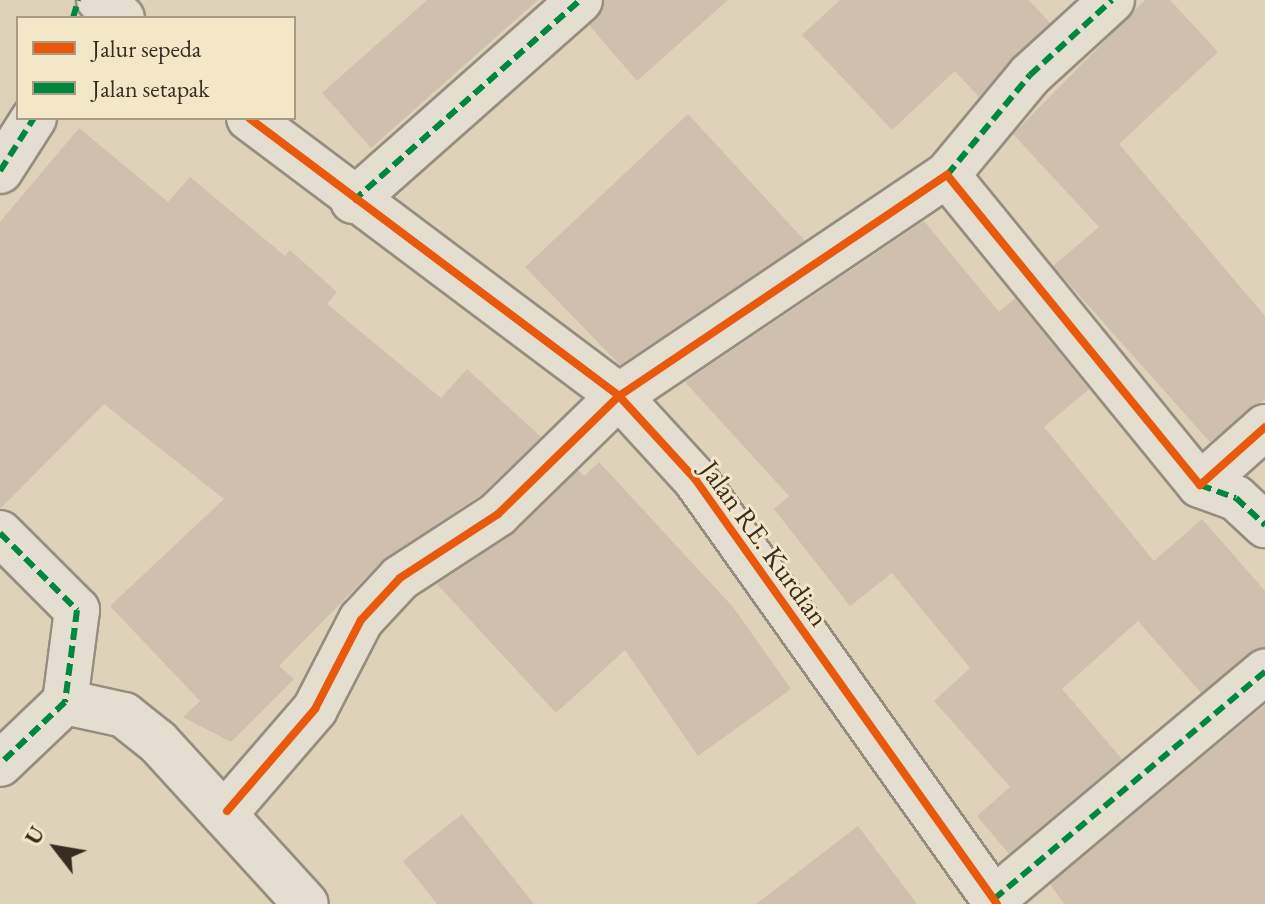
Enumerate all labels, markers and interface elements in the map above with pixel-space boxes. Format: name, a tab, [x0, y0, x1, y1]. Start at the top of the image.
legend	[16, 16, 296, 120]
text: Jalur sepeda	[92, 33, 201, 64]
text: Jalan setapak	[92, 73, 210, 104]
street label: Jalan RE. Kurdian	[694, 453, 836, 633]
north arrow	[16, 808, 96, 888]
text: U	[18, 821, 52, 850]

